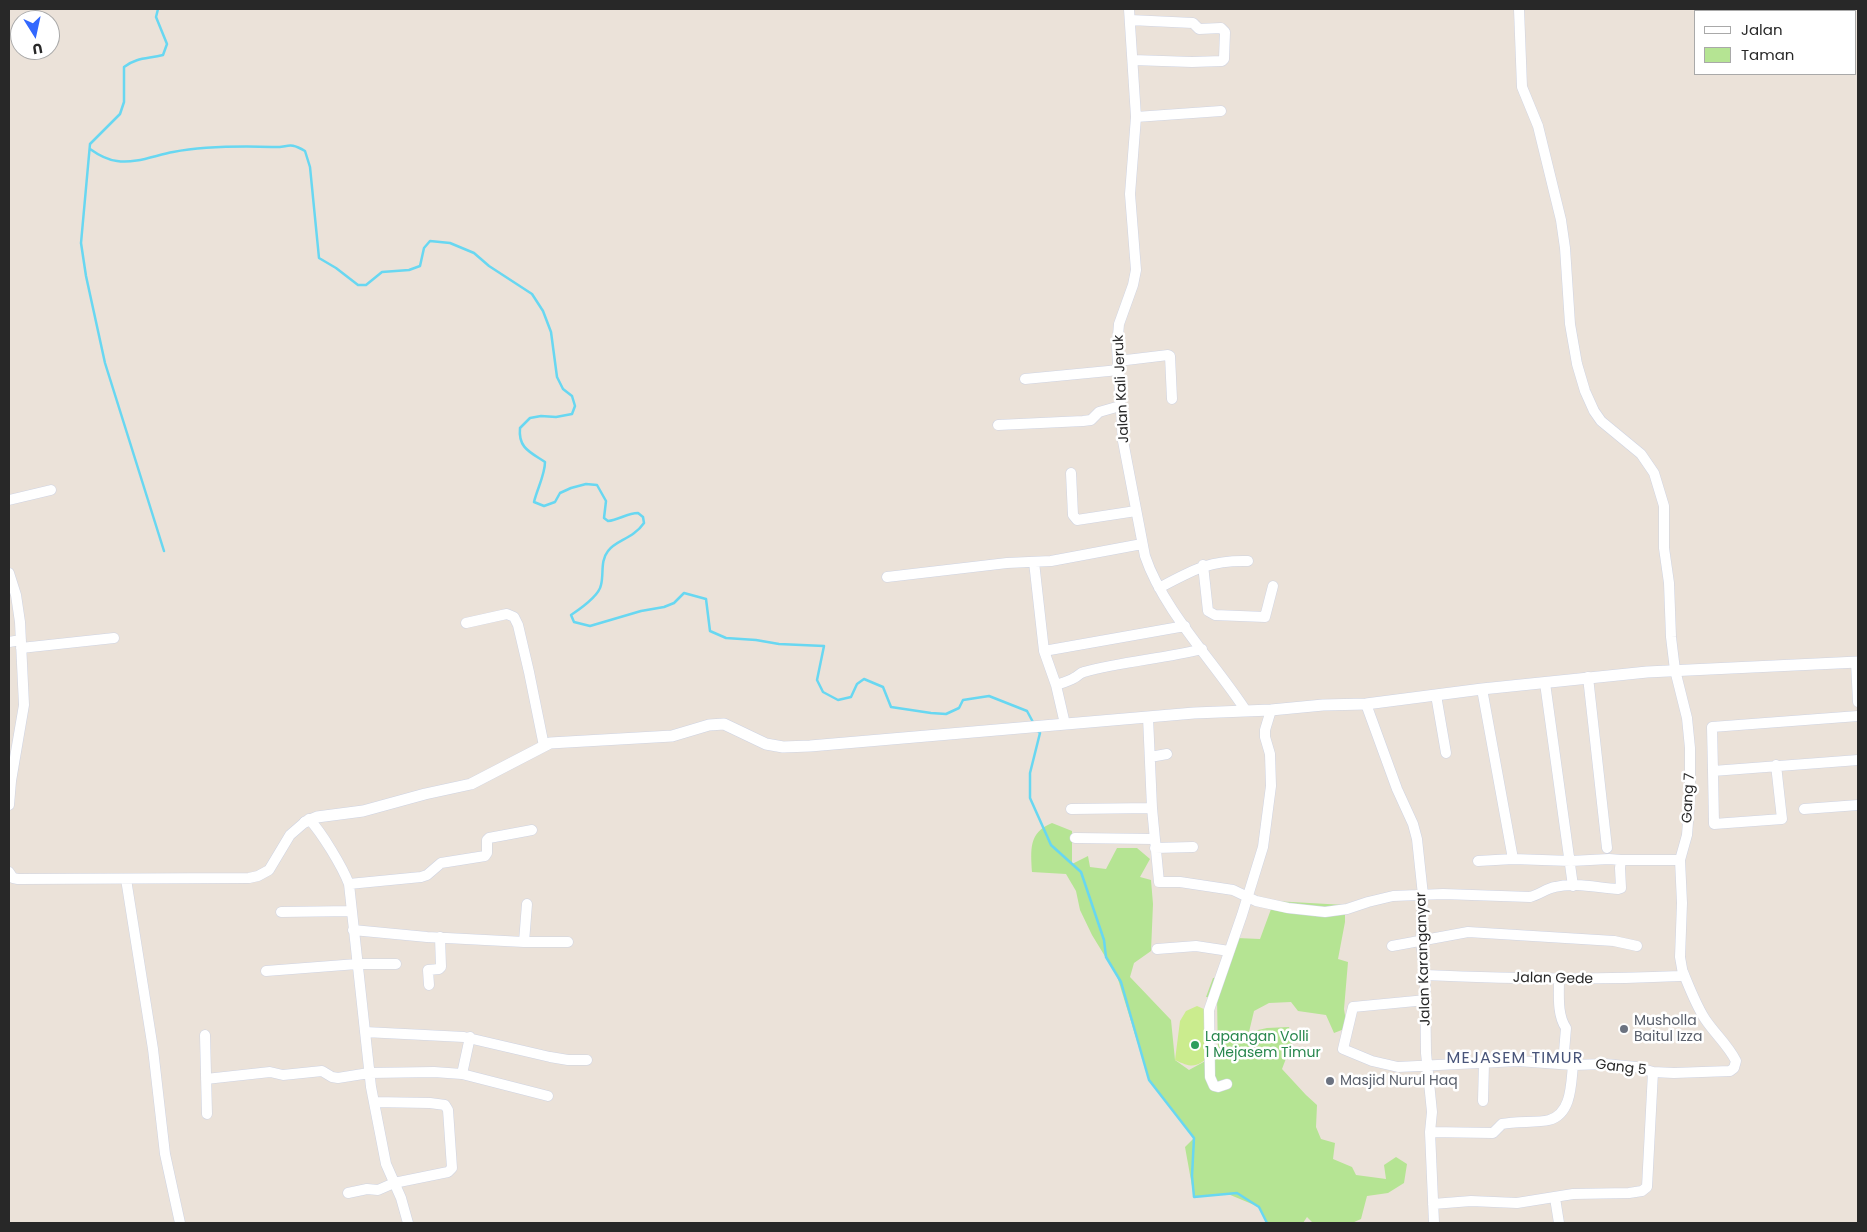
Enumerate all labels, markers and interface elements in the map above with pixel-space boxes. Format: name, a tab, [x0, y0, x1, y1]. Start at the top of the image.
north arrow	[10, 10, 60, 60]
legend	[1694, 10, 1857, 75]
text: Jalan	[1741, 19, 1783, 40]
text: U	[31, 38, 44, 59]
text: Taman	[1741, 44, 1794, 65]
street label: Jalan Kali Jeruk	[1111, 334, 1133, 444]
street label: Gang 7	[1679, 773, 1699, 823]
street label: Jalan Karanganyar	[1413, 892, 1435, 1026]
street label: Jalan Gede	[1513, 970, 1593, 988]
place label: Musholla Baitul Izza	[1634, 1013, 1702, 1046]
marker: Musholla Baitul Izza	[1618, 1023, 1630, 1035]
place label: Lapangan Volli 1 Mejasem Timur	[1205, 1029, 1321, 1062]
marker: Lapangan Volli 1 Mejasem Timur	[1189, 1039, 1201, 1051]
district label: MEJASEM TIMUR	[1445, 1049, 1585, 1069]
street label: Gang 5	[1595, 1057, 1647, 1079]
place label: Masjid Nurul Haq	[1340, 1073, 1458, 1089]
marker: Masjid Nurul Haq	[1324, 1075, 1336, 1087]

